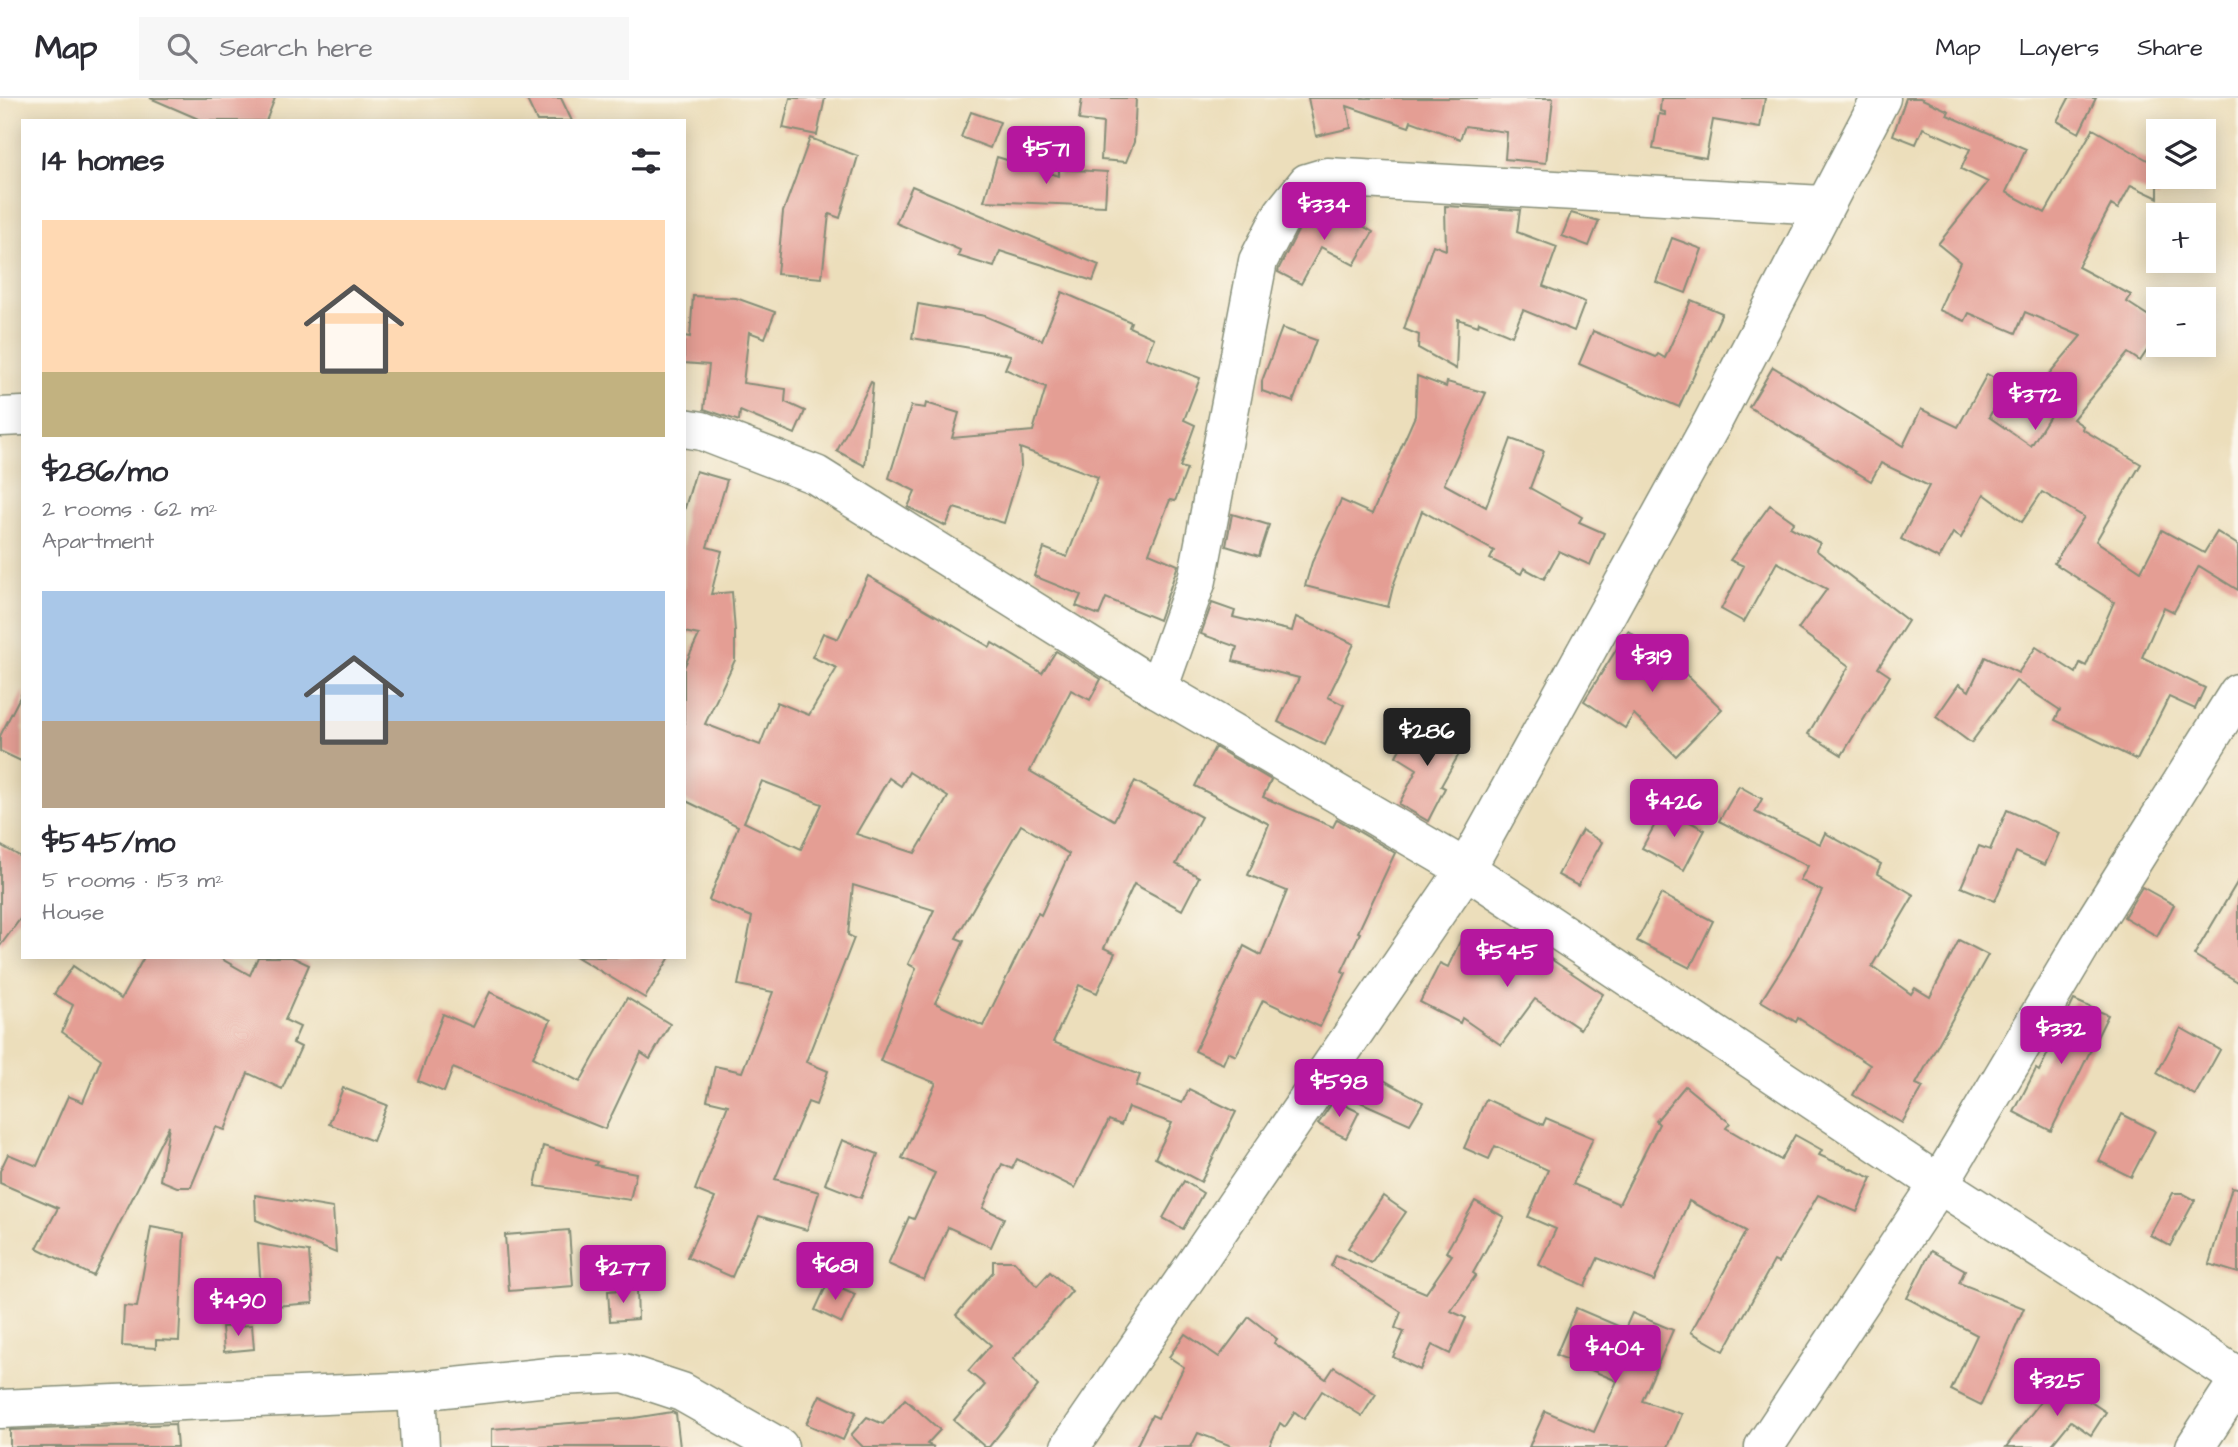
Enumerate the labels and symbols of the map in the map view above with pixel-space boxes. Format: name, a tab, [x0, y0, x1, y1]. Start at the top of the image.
pin: $571	[1005, 126, 1087, 186]
pin: $334	[1283, 183, 1365, 242]
pin: $372	[1994, 372, 2076, 432]
pin: $319	[1611, 634, 1693, 694]
pin: $286	[1386, 708, 1468, 768]
pin: $426	[1633, 780, 1715, 839]
pin: $545	[1466, 930, 1548, 989]
pin: $332	[2020, 1006, 2102, 1066]
pin: $598	[1298, 1060, 1380, 1119]
pin: $681	[794, 1242, 876, 1302]
pin: $277	[582, 1246, 664, 1305]
pin: $490	[197, 1278, 279, 1338]
pin: $404	[1574, 1326, 1656, 1385]
pin: $325	[2016, 1358, 2098, 1418]

